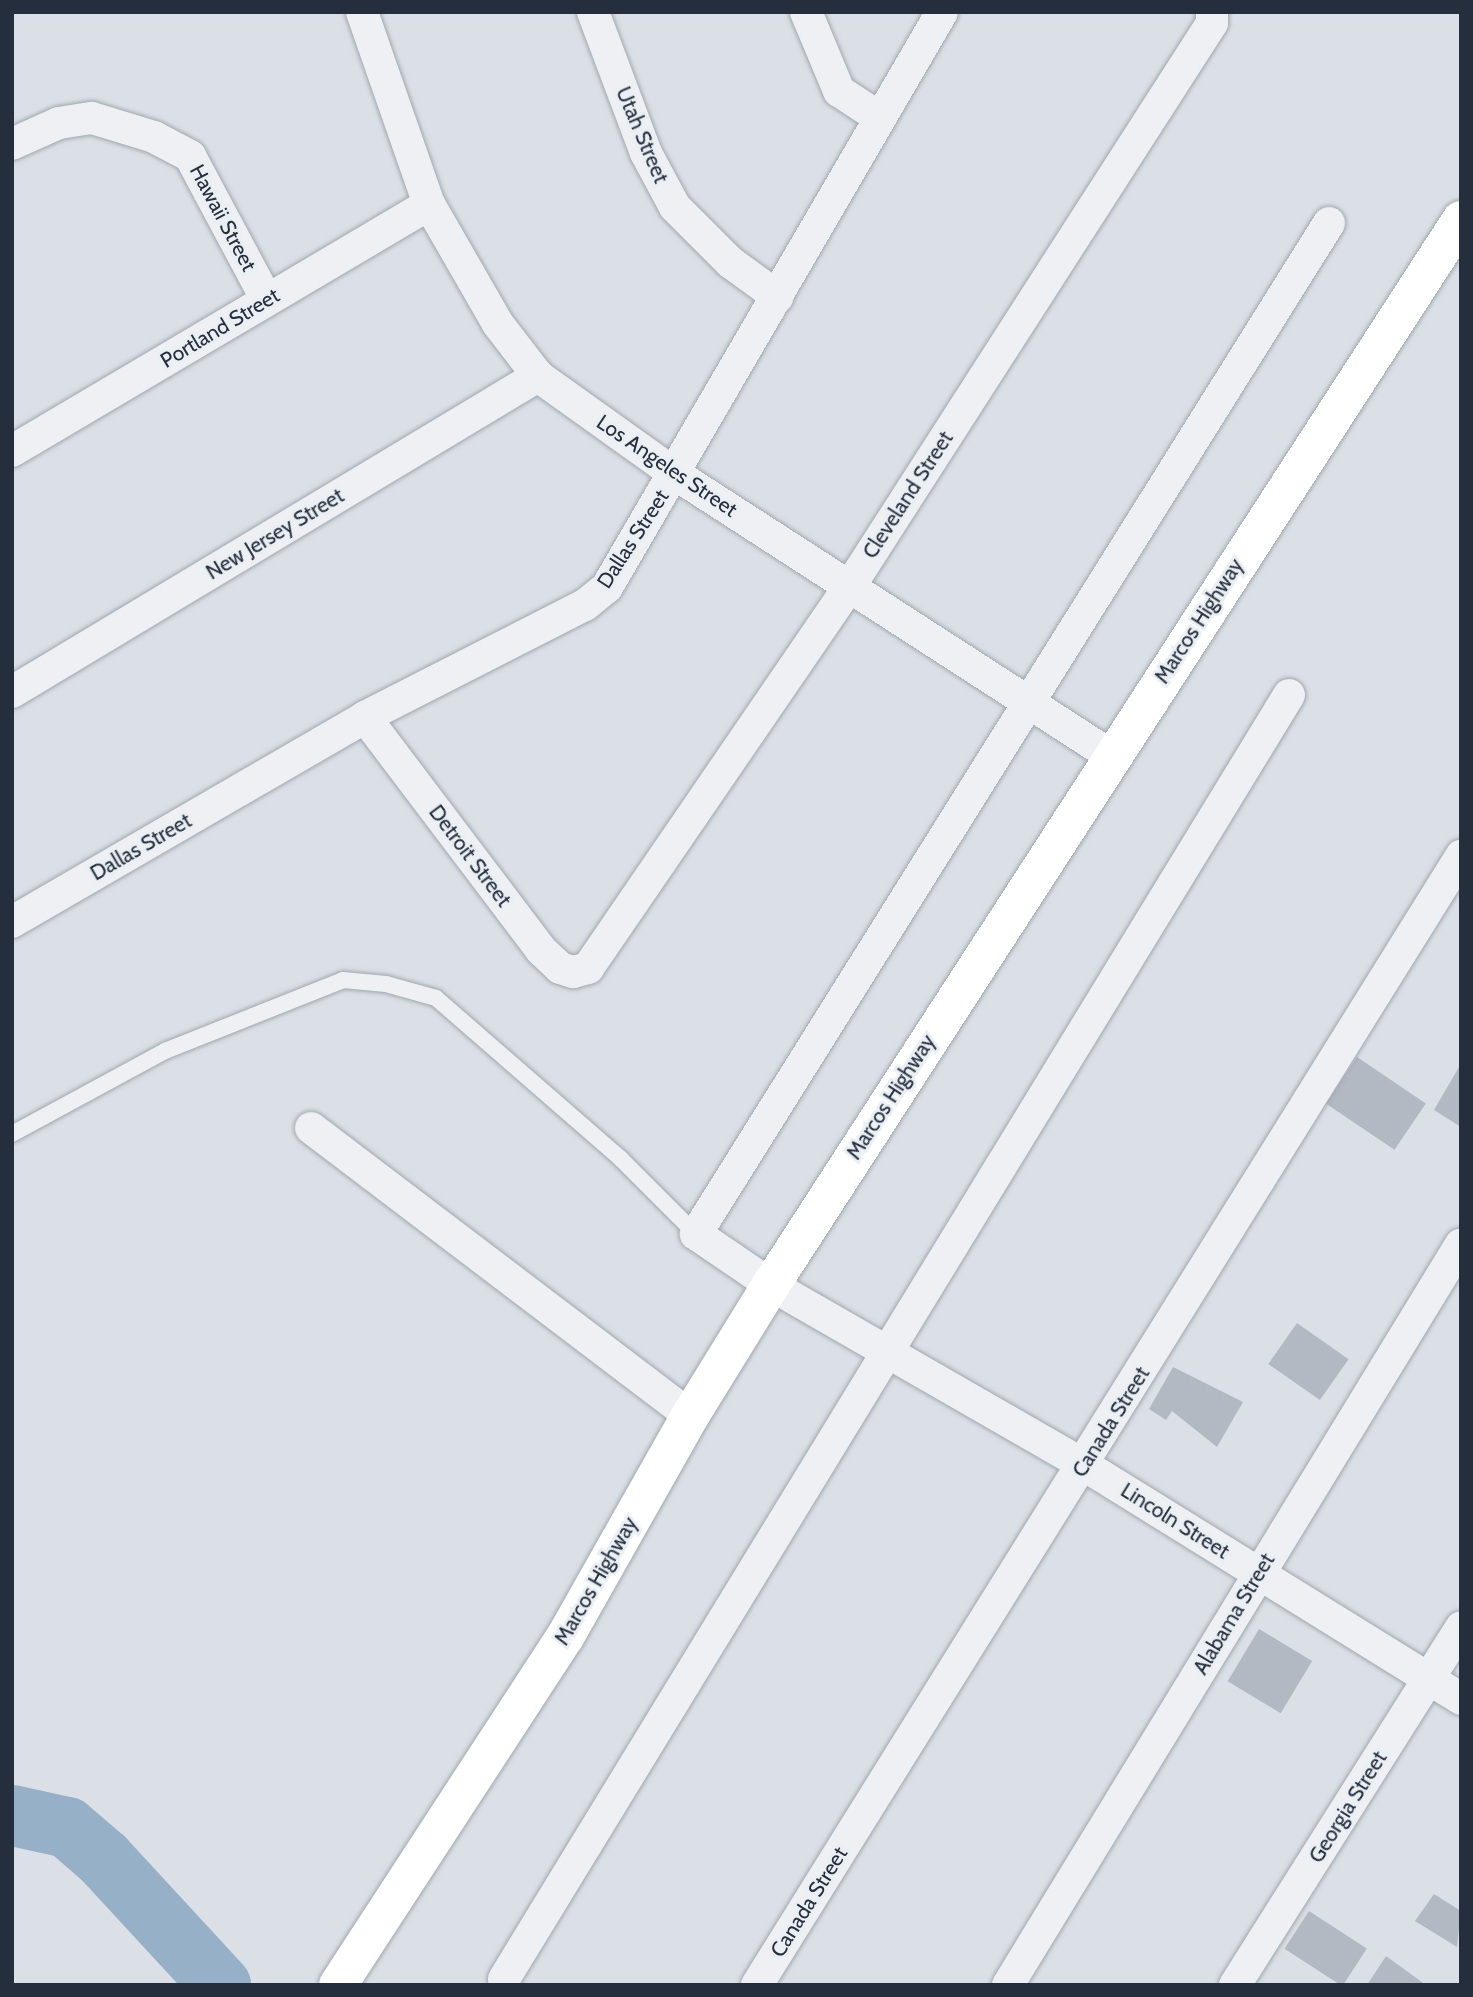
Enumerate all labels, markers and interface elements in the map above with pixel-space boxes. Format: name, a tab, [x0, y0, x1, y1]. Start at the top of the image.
street label: Utah Street	[610, 83, 674, 187]
street label: Hawaii Street	[184, 160, 262, 276]
street label: Portland Street	[156, 283, 284, 373]
street label: Los Angeles Street	[592, 410, 742, 522]
street label: Cleveland Street	[858, 427, 958, 563]
street label: New Jersey Street	[202, 483, 348, 585]
street label: Dallas Street	[592, 485, 674, 593]
street label: Marcos Highway	[1149, 554, 1249, 688]
street label: Detroit Street	[423, 800, 517, 912]
street label: Dallas Street	[86, 808, 196, 886]
street label: Marcos Highway	[841, 1030, 941, 1164]
street label: Canada Street	[1067, 1362, 1155, 1482]
street label: Lincoln Street	[1116, 1478, 1234, 1564]
street label: Marcos Highway	[549, 1512, 643, 1650]
street label: Alabama Street	[1188, 1549, 1280, 1679]
street label: Georgia Street	[1304, 1747, 1392, 1867]
street label: Canada Street	[765, 1842, 853, 1962]

